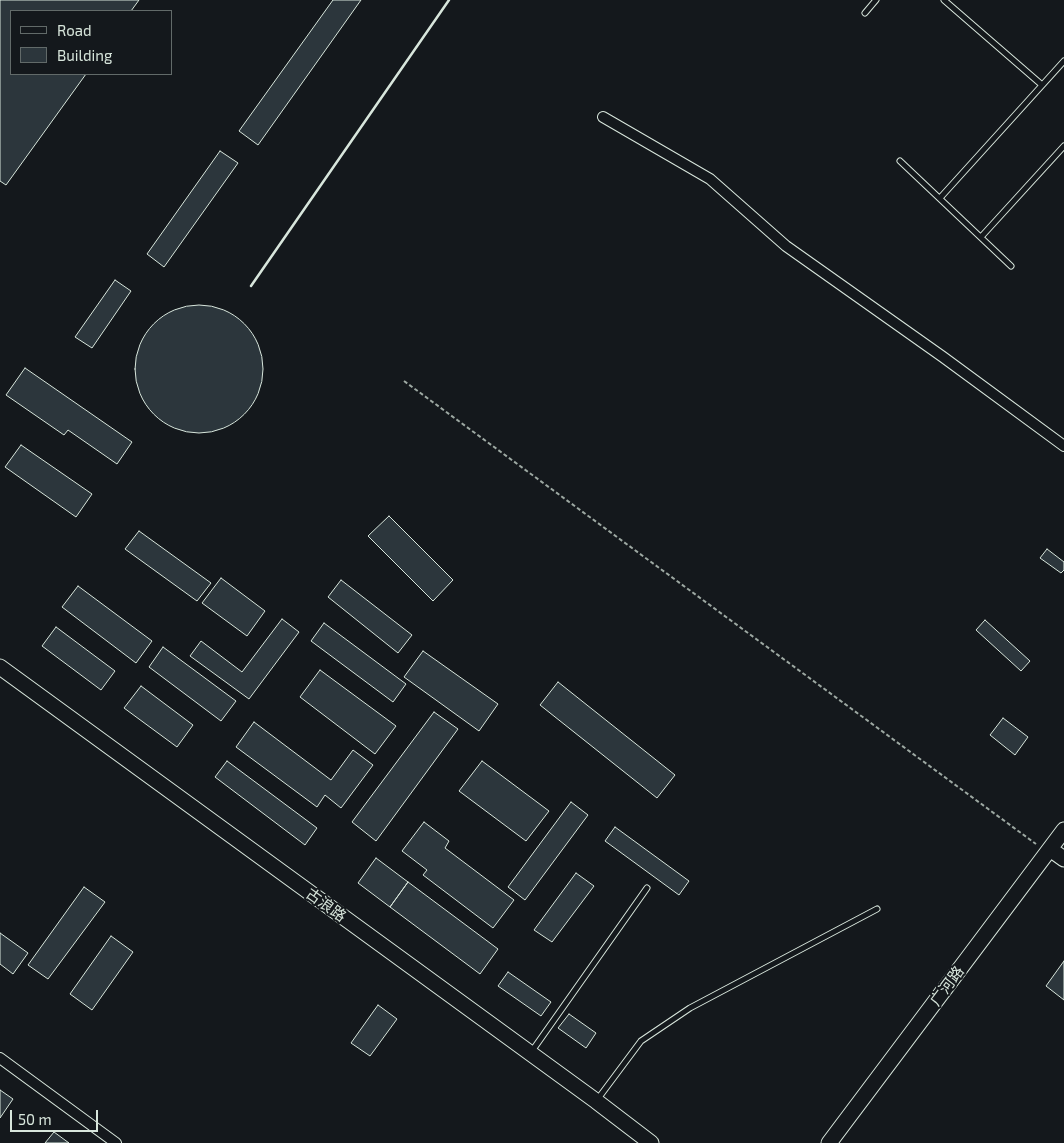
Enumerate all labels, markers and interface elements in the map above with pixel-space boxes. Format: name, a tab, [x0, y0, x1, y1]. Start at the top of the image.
legend	[10, 10, 172, 75]
text: Road	[57, 21, 92, 39]
text: Building	[57, 46, 112, 64]
street label: 古浪路	[303, 884, 349, 926]
street label: 广河路	[926, 963, 968, 1009]
scale bar	[12, 1100, 100, 1132]
text: 50 m	[18, 1110, 52, 1128]

